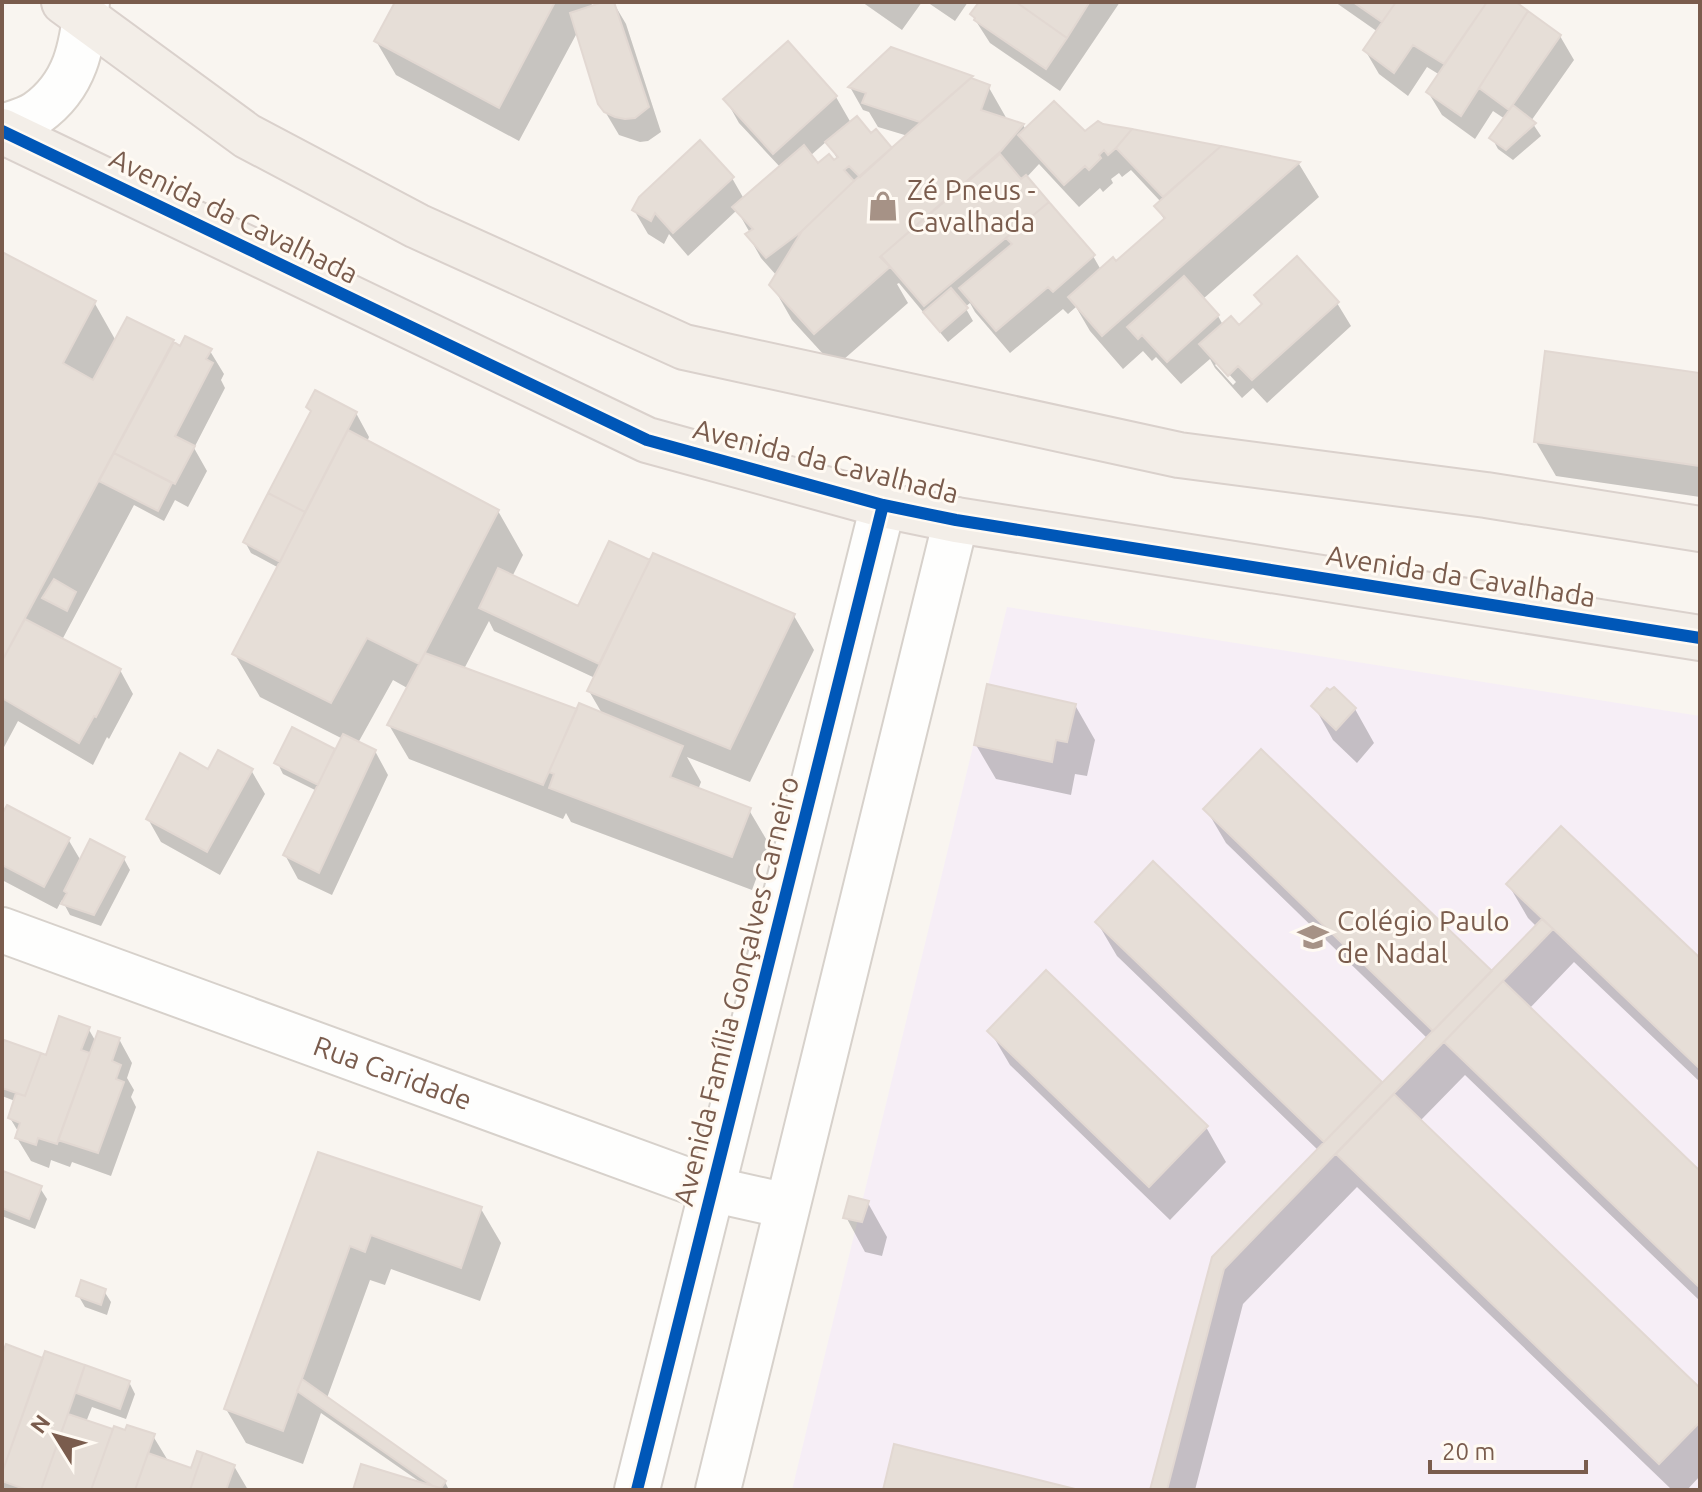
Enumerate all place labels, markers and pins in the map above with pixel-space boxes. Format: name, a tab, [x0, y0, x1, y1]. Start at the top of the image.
place label: Zé Pneus - Cavalhada	[907, 174, 1036, 237]
shop icon: Zé Pneus - Cavalhada	[866, 189, 900, 223]
place label: Colégio Paulo de Nadal	[1337, 905, 1510, 968]
school or university icon: Colégio Paulo de Nadal	[1296, 920, 1330, 954]

